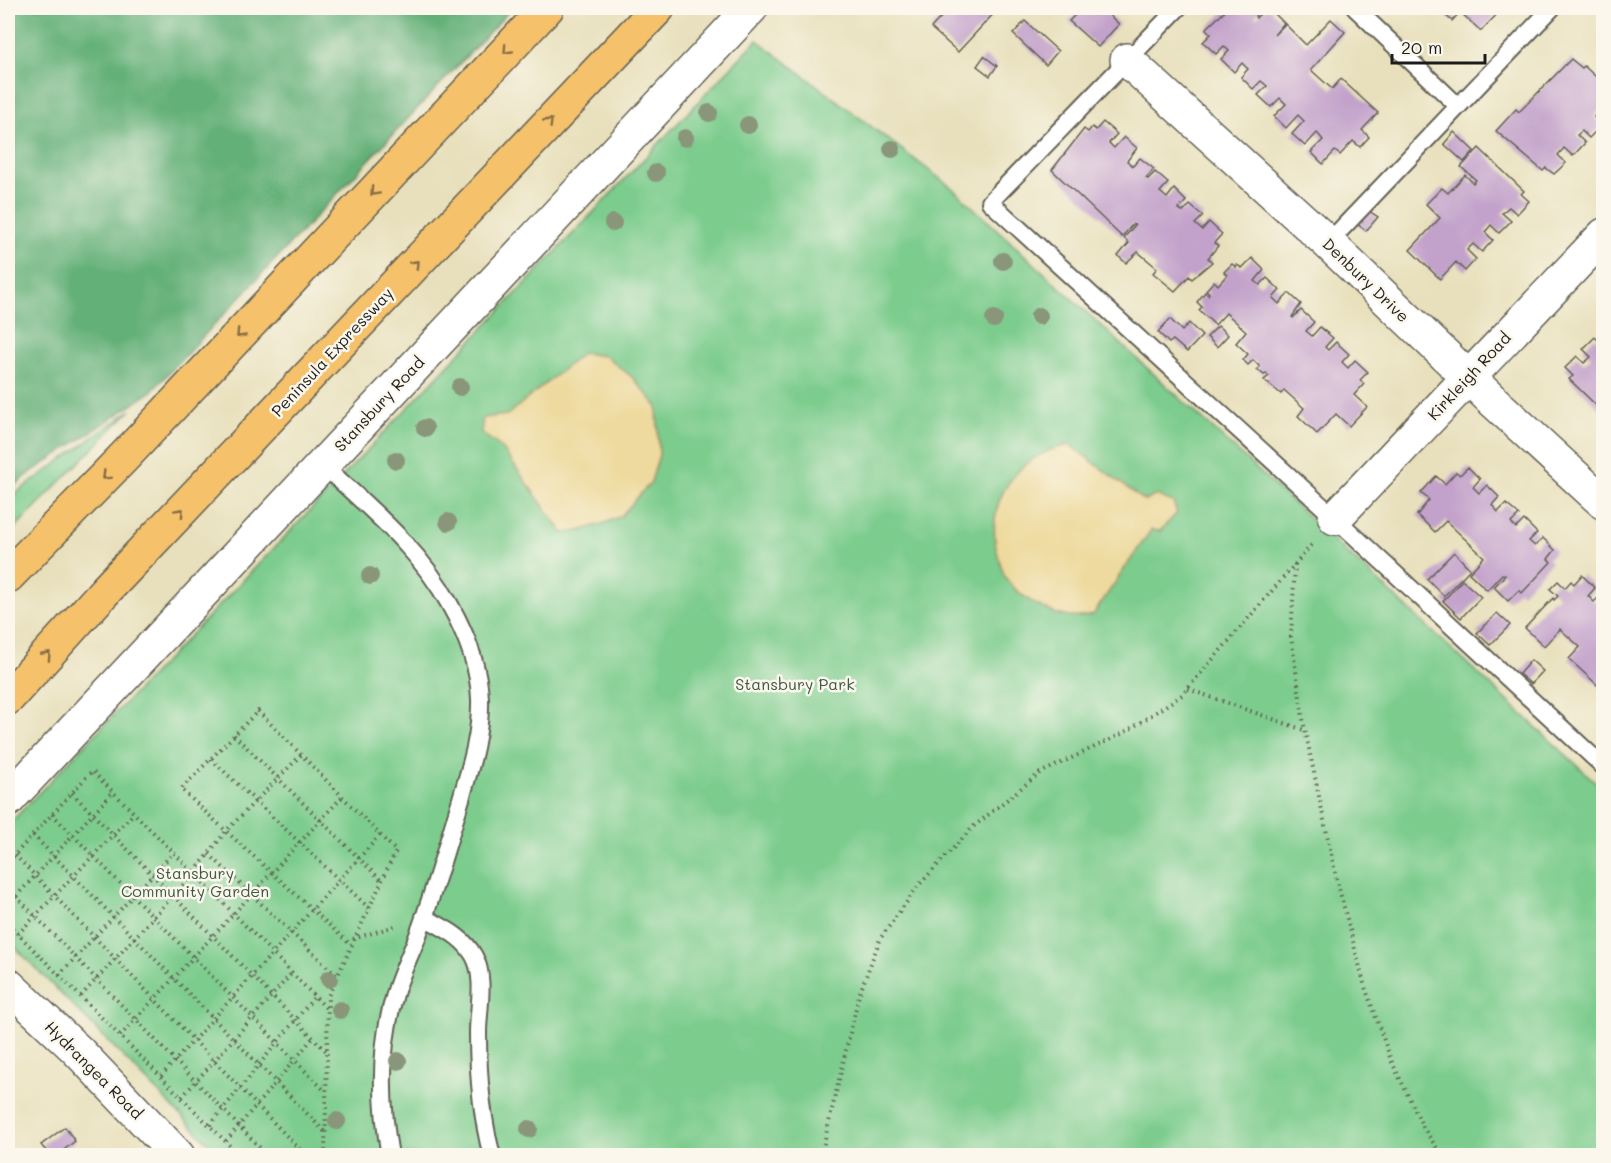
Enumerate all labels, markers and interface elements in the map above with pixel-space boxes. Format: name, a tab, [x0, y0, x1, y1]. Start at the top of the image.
scale bar	[1392, 27, 1485, 65]
text: 20 m	[1401, 35, 1442, 59]
one-way arrow	[503, 43, 514, 54]
one-way arrow	[542, 119, 553, 129]
one-way arrow	[370, 185, 381, 196]
street label: Denbury Drive	[1319, 233, 1414, 326]
one-way arrow	[408, 260, 419, 270]
street label: Peninsula Expressway	[266, 283, 397, 421]
street label: Kirkleigh Road	[1422, 327, 1515, 424]
one-way arrow	[236, 328, 247, 338]
street label: Stansbury Road	[329, 352, 428, 456]
one-way arrow	[102, 470, 113, 480]
one-way arrow	[173, 508, 184, 519]
one-way arrow	[40, 651, 51, 661]
park label: Stansbury Park	[735, 673, 855, 694]
park label: Stansbury Community Garden	[121, 862, 269, 901]
street label: Hydrangea Road	[41, 1016, 148, 1123]

